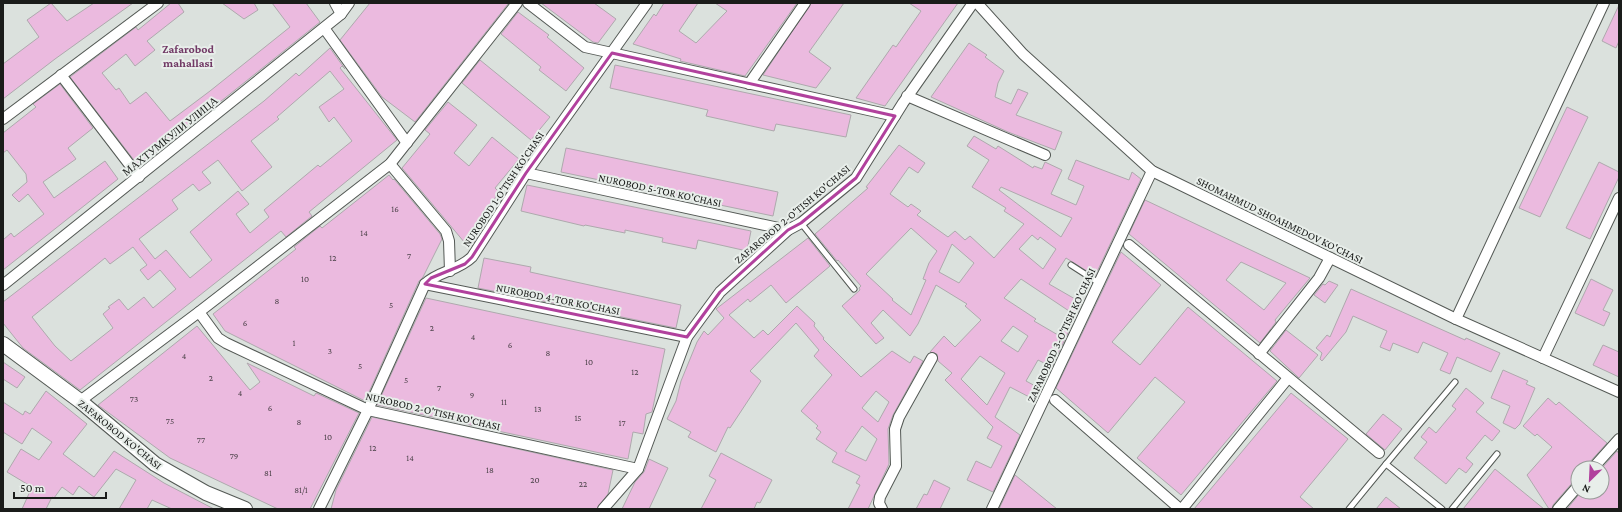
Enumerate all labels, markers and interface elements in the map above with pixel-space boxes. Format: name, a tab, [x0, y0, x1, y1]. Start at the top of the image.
district label: Zafarobod mahallasi	[162, 42, 214, 70]
street label: МАХТУМКУЛИ УЛИЦА	[120, 94, 220, 178]
street label: NUROBOD 1-O'TISH KO'CHASI	[460, 129, 546, 249]
street label: ZAFAROBOD 2-O'TISH KO'CHASI	[732, 162, 852, 266]
street label: NUROBOD 5-TOR KO'CHASI	[597, 171, 723, 209]
street label: SHOMAHMUD SHOAHMEDOV KO'CHASI	[1195, 174, 1365, 266]
house number: 16	[391, 204, 399, 214]
house number: 14	[360, 228, 368, 238]
house number: 7	[407, 251, 411, 261]
house number: 12	[329, 253, 337, 263]
street label: ZAFAROBOD 3-O'TISH KO'CHASI	[1025, 266, 1097, 404]
house number: 10	[301, 274, 309, 284]
street label: NUROBOD 4-TOR KO'CHASI	[495, 281, 621, 317]
house number: 8	[275, 296, 280, 306]
house number: 5	[389, 300, 393, 310]
house number: 6	[243, 318, 248, 328]
house number: 2	[430, 323, 434, 333]
house number: 4	[471, 332, 476, 342]
house number: 1	[293, 338, 296, 348]
house number: 6	[508, 340, 513, 350]
house number: 3	[328, 346, 332, 356]
house number: 8	[546, 348, 551, 358]
house number: 4	[182, 351, 187, 361]
house number: 10	[585, 357, 593, 367]
house number: 5	[358, 361, 362, 371]
house number: 12	[631, 367, 639, 377]
house number: 2	[209, 373, 213, 383]
house number: 5	[404, 375, 408, 385]
house number: 7	[437, 383, 441, 393]
house number: 4	[238, 388, 243, 398]
street label: NUROBOD 2-O'TISH KO'CHASI	[365, 390, 501, 432]
house number: 9	[470, 390, 475, 400]
house number: 73	[130, 394, 138, 404]
street label: ZAFAROBOD KO'CHASI	[76, 397, 164, 471]
house number: 11	[501, 397, 507, 407]
house number: 6	[268, 403, 273, 413]
house number: 13	[534, 404, 542, 414]
house number: 15	[574, 413, 582, 423]
house number: 75	[166, 416, 174, 426]
house number: 8	[297, 417, 302, 427]
house number: 17	[618, 418, 626, 428]
house number: 10	[324, 432, 332, 442]
house number: 77	[197, 435, 205, 445]
house number: 12	[369, 443, 377, 453]
house number: 79	[230, 451, 239, 461]
house number: 14	[406, 453, 414, 463]
north arrow	[1570, 460, 1610, 500]
house number: 18	[486, 465, 494, 475]
house number: 81	[264, 468, 272, 478]
scale bar	[14, 474, 106, 500]
house number: 20	[530, 475, 540, 485]
house number: 22	[579, 479, 587, 489]
text: 50 m	[20, 481, 45, 495]
text: N	[1580, 482, 1592, 496]
house number: 81/1	[294, 485, 308, 495]

